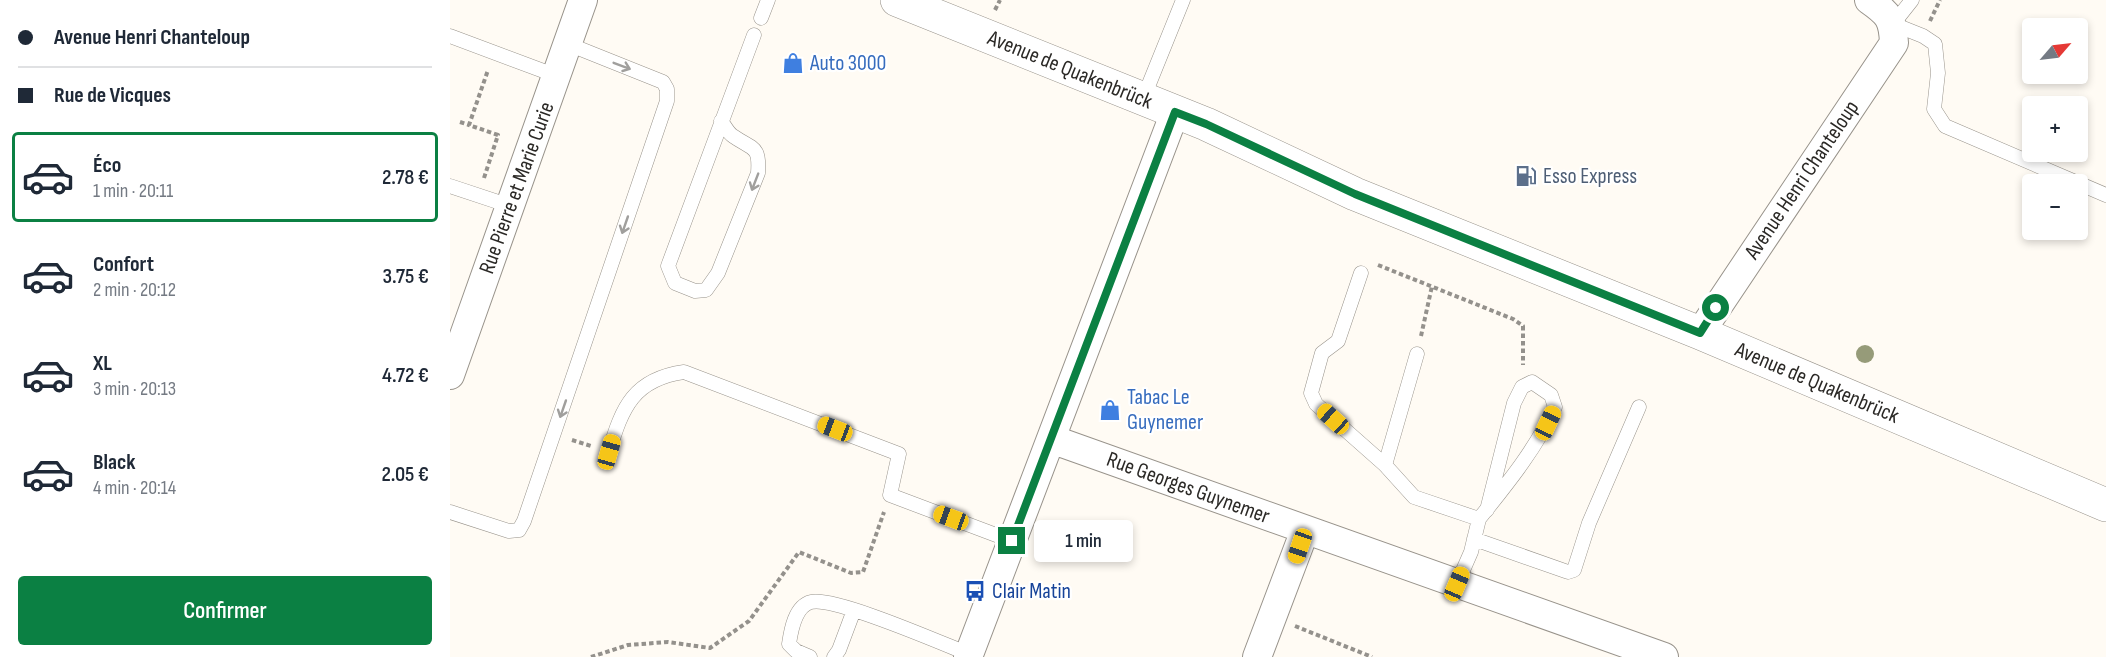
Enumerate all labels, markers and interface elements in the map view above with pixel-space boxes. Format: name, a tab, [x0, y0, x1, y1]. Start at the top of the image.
north arrow	[2022, 18, 2088, 84]
map controls	[2022, 18, 2088, 240]
text: Avenue Henri Chanteloup	[54, 24, 250, 51]
street label: Avenue de Quakenbrück	[983, 24, 1157, 116]
place label: Auto 3000	[809, 50, 886, 77]
shop icon: Auto 3000	[781, 51, 805, 75]
one-way arrow	[612, 61, 631, 72]
text: Rue de Vicques	[54, 82, 171, 109]
street label: Avenue Henri Chanteloup	[1738, 95, 1865, 265]
button: +	[2022, 96, 2088, 162]
street label: Rue Pierre et Marie Curie	[473, 98, 561, 278]
icon: car	[21, 150, 75, 204]
text: Éco	[93, 152, 121, 179]
place label: Esso Express	[1543, 163, 1637, 190]
text: 2.78 €	[382, 164, 429, 191]
fuel station icon: Esso Express	[1514, 164, 1538, 188]
one-way arrow	[748, 172, 759, 191]
button: −	[2022, 174, 2088, 240]
text: 1 min · 20:11	[93, 179, 173, 203]
one-way arrow	[619, 215, 630, 234]
icon: car	[21, 249, 75, 303]
text: Confort	[93, 251, 154, 278]
text: 3.75 €	[382, 263, 429, 290]
text: 2 min · 20:12	[93, 278, 176, 302]
route start	[1702, 294, 1729, 321]
street label: Avenue de Quakenbrück	[1730, 336, 1904, 430]
icon: car	[21, 348, 75, 402]
text: XL	[93, 350, 112, 377]
text: 4.72 €	[382, 362, 429, 389]
text: 3 min · 20:13	[93, 377, 176, 401]
place label: Tabac Le Guynemer	[1127, 384, 1203, 436]
shop icon: Tabac Le Guynemer	[1098, 398, 1122, 422]
one-way arrow	[557, 400, 568, 419]
car	[1314, 400, 1352, 438]
car	[1532, 403, 1564, 443]
car	[815, 414, 855, 444]
car	[595, 432, 623, 472]
street label: Rue Georges Guynemer	[1103, 446, 1273, 530]
icon: car	[21, 447, 75, 501]
text: Black	[93, 449, 135, 476]
text: 2.05 €	[381, 461, 429, 488]
text: 4 min · 20:14	[93, 476, 176, 500]
car	[931, 503, 971, 533]
callout: 1 min	[1033, 520, 1132, 562]
car	[1286, 526, 1314, 566]
route end	[998, 527, 1025, 554]
text: 1 min	[1065, 529, 1102, 553]
car	[1442, 564, 1472, 604]
button: Confirmer	[18, 576, 432, 645]
place label: Clair Matin	[992, 578, 1071, 605]
bus stop icon: Clair Matin	[963, 579, 987, 603]

